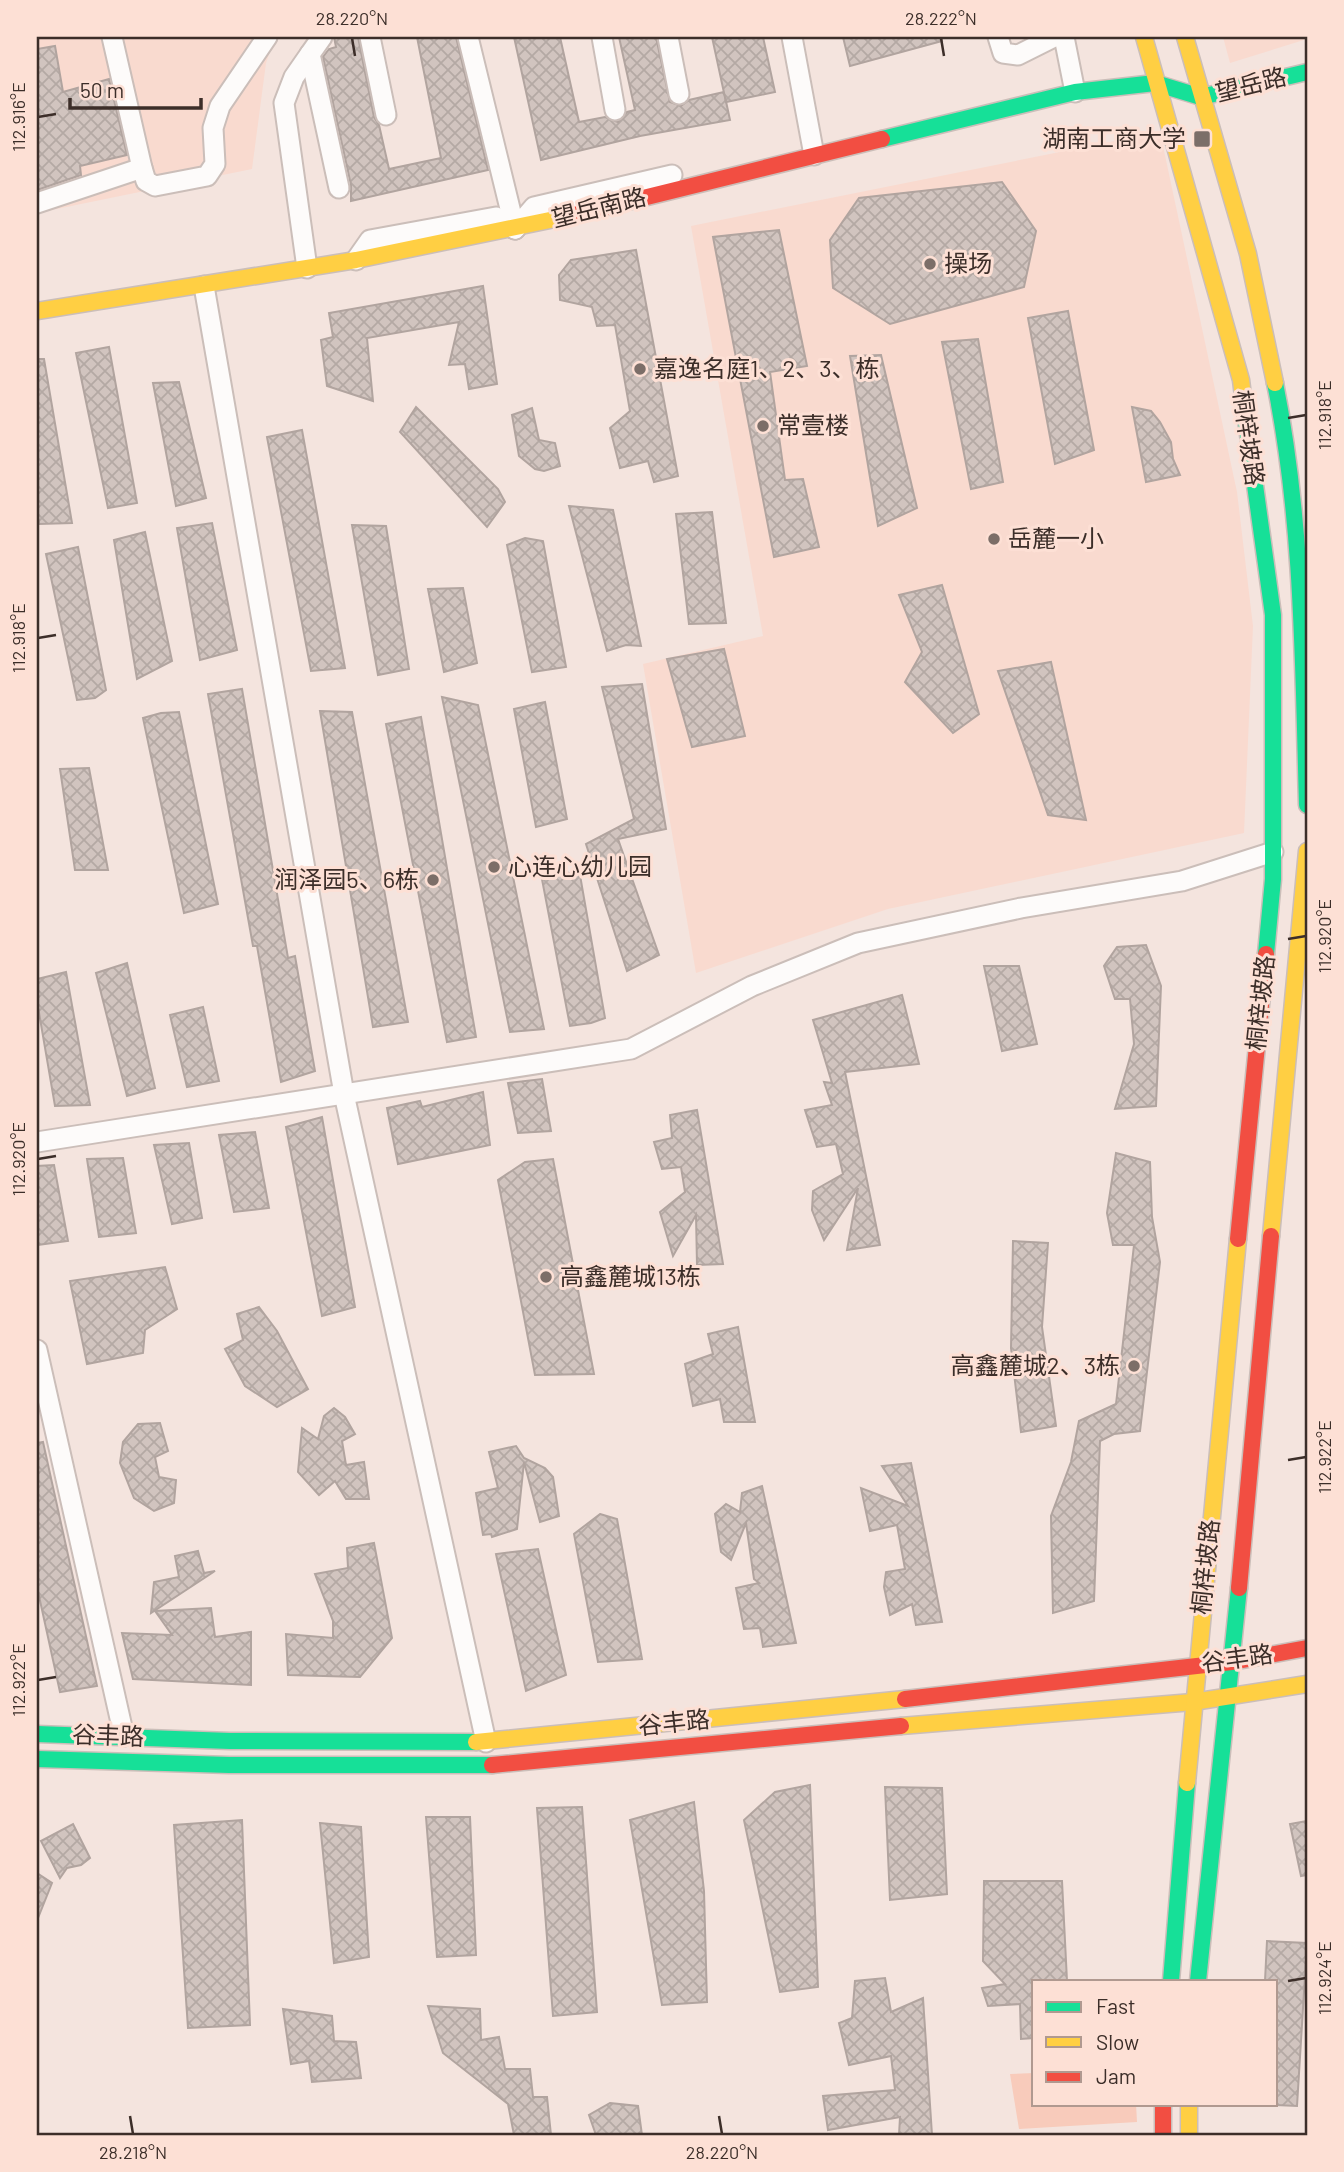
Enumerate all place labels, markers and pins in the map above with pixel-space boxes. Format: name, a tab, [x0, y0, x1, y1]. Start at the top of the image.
place label: 湖南工商大学	[1042, 123, 1186, 152]
marker: 湖南工商大学	[1192, 129, 1212, 149]
place label: 操场	[944, 248, 992, 277]
marker: 操场	[922, 256, 938, 272]
place label: 嘉逸名庭1、2、3、栋	[654, 353, 880, 382]
marker: 嘉逸名庭1、2、3、栋	[632, 361, 648, 377]
place label: 常壹楼	[777, 410, 849, 439]
marker: 常壹楼	[755, 418, 771, 434]
place label: 岳麓一小	[1008, 523, 1104, 552]
marker: 岳麓一小	[986, 531, 1002, 547]
place label: 心连心幼儿园	[508, 851, 652, 880]
marker: 心连心幼儿园	[486, 859, 502, 875]
place label: 润泽园5、6栋	[274, 864, 419, 893]
marker: 润泽园5、6栋	[425, 872, 441, 888]
place label: 高鑫麓城13栋	[560, 1261, 701, 1290]
marker: 高鑫麓城13栋	[538, 1269, 554, 1285]
place label: 高鑫麓城2、3栋	[951, 1350, 1120, 1379]
marker: 高鑫麓城2、3栋	[1126, 1358, 1142, 1374]

